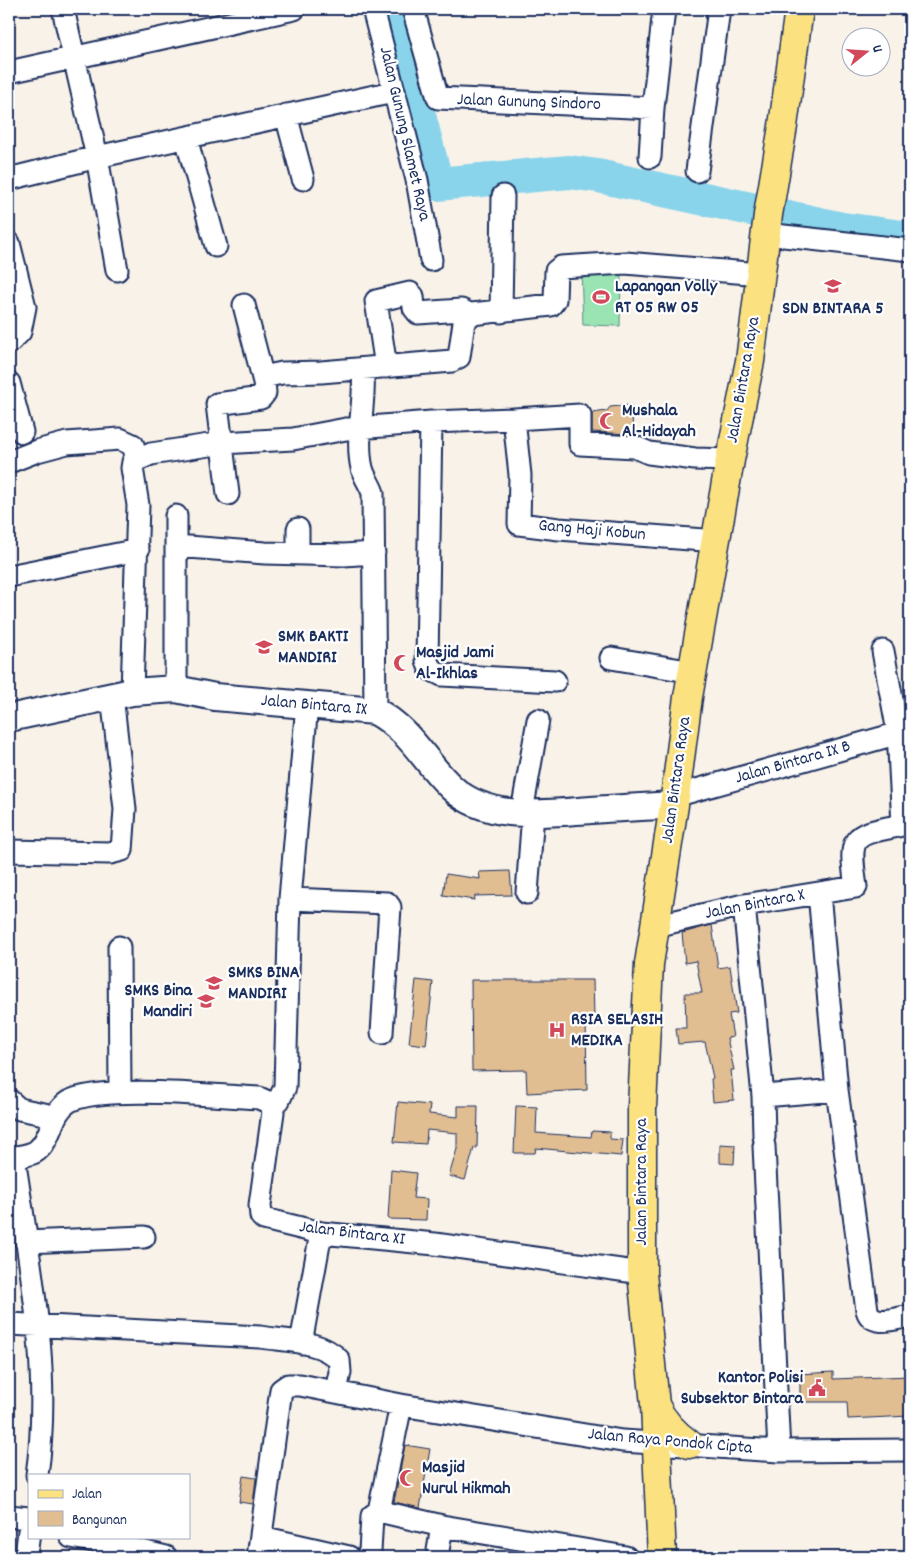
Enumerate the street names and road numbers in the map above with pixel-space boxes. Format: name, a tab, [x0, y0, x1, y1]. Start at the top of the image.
street label: Jalan Gunung Slamet Raya	[372, 44, 436, 224]
street label: Jalan Gunung Sindoro	[457, 88, 601, 118]
street label: Jalan Bintara Raya	[721, 314, 767, 445]
street label: Gang Haji Kobun	[537, 514, 647, 548]
street label: Jalan Bintara IX	[260, 689, 368, 723]
street label: Jalan Bintara Raya	[656, 715, 698, 845]
street label: Jalan Bintara IX B	[732, 735, 854, 791]
street label: Jalan Bintara X	[703, 883, 807, 927]
street label: Jalan Bintara Raya	[630, 1118, 655, 1246]
street label: Jalan Bintara XI	[298, 1215, 407, 1253]
street label: Jalan Raya Pondok Cipta	[587, 1422, 754, 1462]

